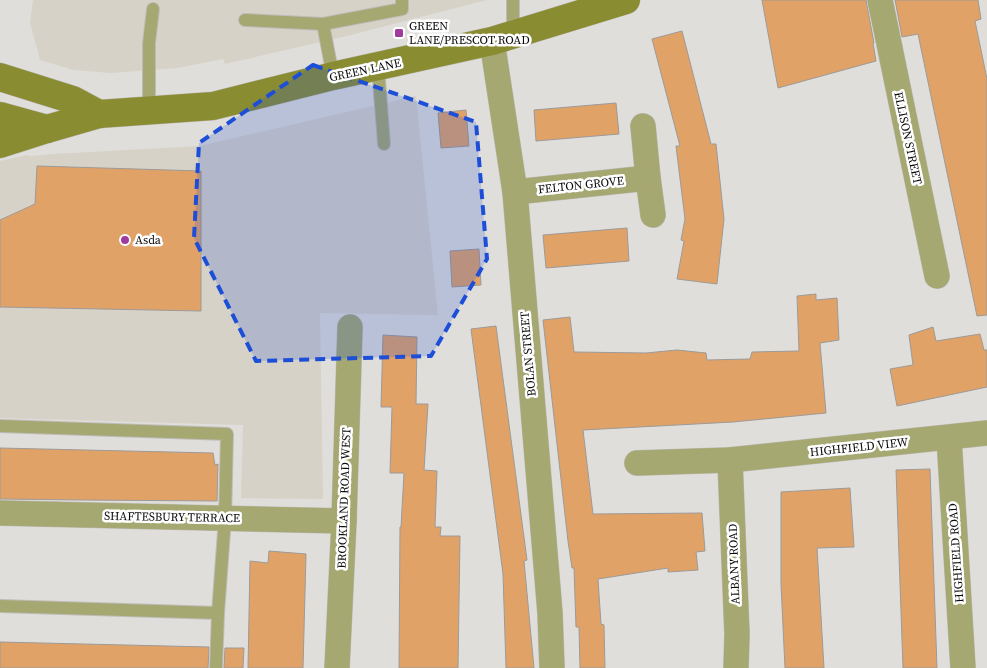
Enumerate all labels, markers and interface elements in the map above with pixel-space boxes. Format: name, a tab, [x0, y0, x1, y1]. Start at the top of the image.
place label: GREEN LANE/PRESCOT ROAD	[409, 18, 530, 48]
marker: GREEN LANE/PRESCOT ROAD	[393, 27, 405, 39]
street label: GREEN LANE	[328, 55, 402, 85]
street label: ELLISON STREET	[890, 90, 926, 187]
street label: FELTON GROVE	[537, 173, 625, 197]
place label: Asda	[135, 232, 162, 248]
marker: Asda	[119, 234, 131, 246]
street label: BOLAN STREET	[516, 310, 540, 397]
street label: BROOKLAND ROAD WEST	[334, 426, 354, 569]
street label: HIGHFIELD VIEW	[809, 434, 909, 460]
street label: HIGHFIELD ROAD	[945, 503, 967, 603]
street label: SHAFTESBURY TERRACE	[104, 508, 240, 526]
street label: ALBANY ROAD	[725, 523, 743, 605]

